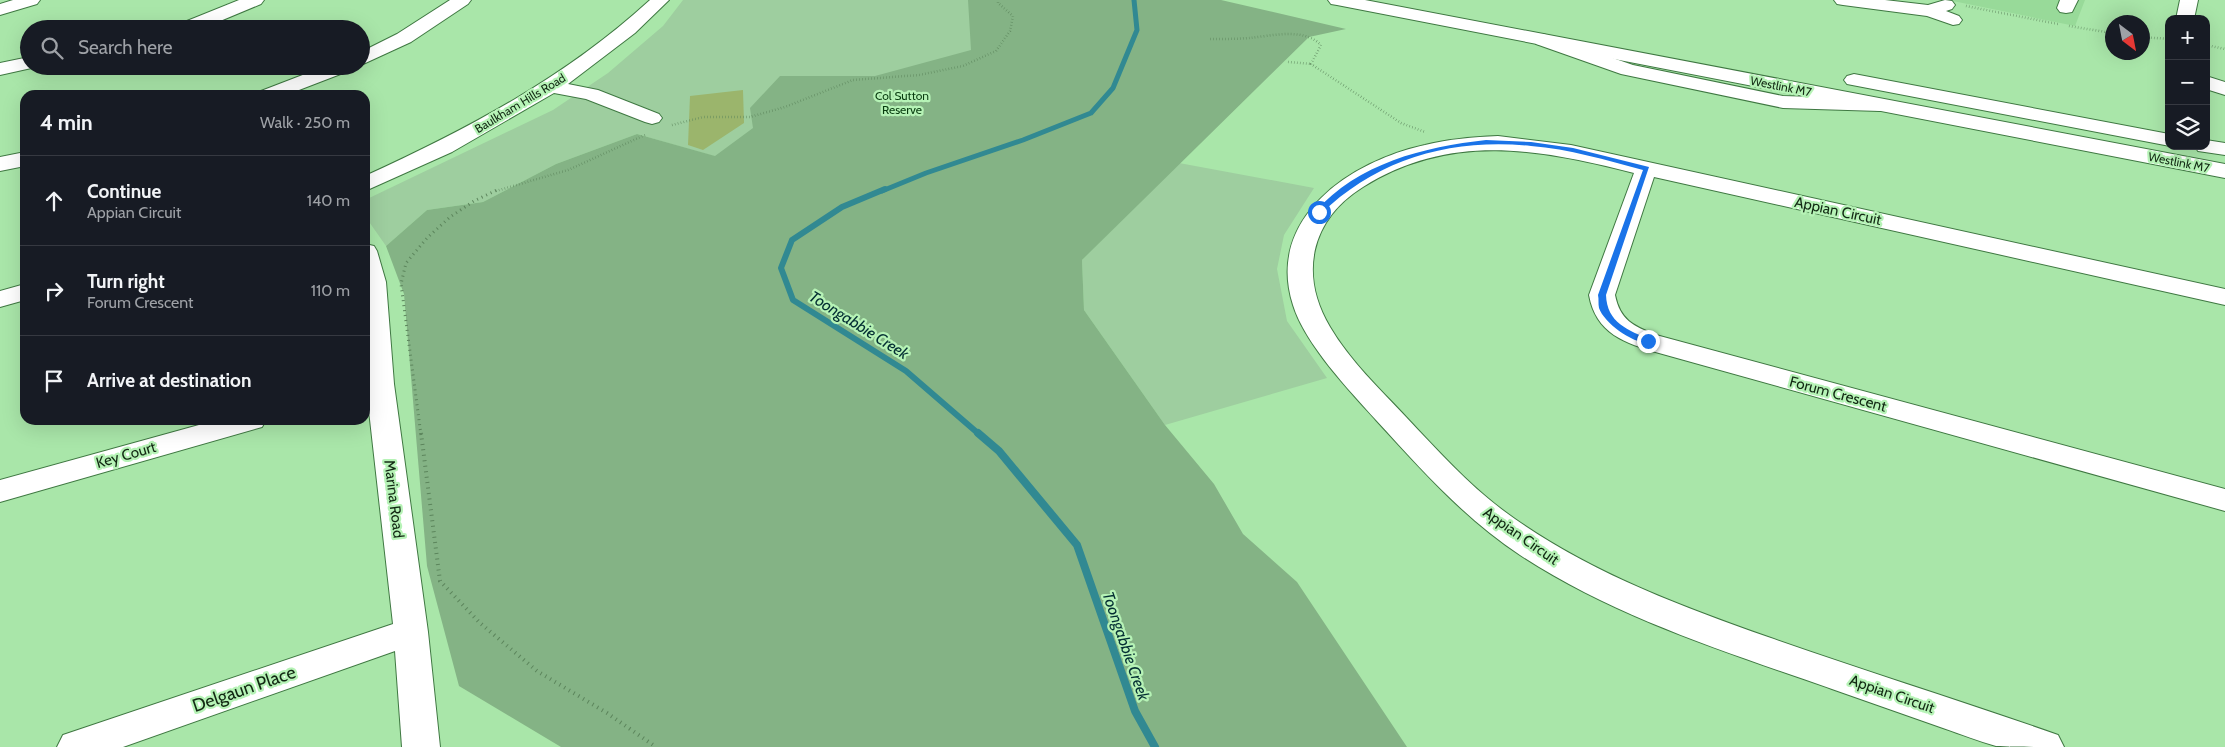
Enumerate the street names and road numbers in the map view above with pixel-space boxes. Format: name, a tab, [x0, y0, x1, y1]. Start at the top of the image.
street label: Baulkham Hills Road	[472, 70, 568, 136]
street label: Westlink M7	[1749, 73, 1813, 99]
street label: Westlink M7	[2147, 149, 2211, 175]
street label: Appian Circuit	[1793, 193, 1883, 229]
street label: Forum Crescent	[1787, 372, 1889, 416]
street label: Key Court	[94, 438, 158, 472]
street label: Marina Road	[380, 459, 408, 539]
street label: Appian Circuit	[1480, 503, 1562, 569]
street label: Delgaun Place	[189, 661, 299, 717]
street label: Appian Circuit	[1847, 671, 1937, 717]

